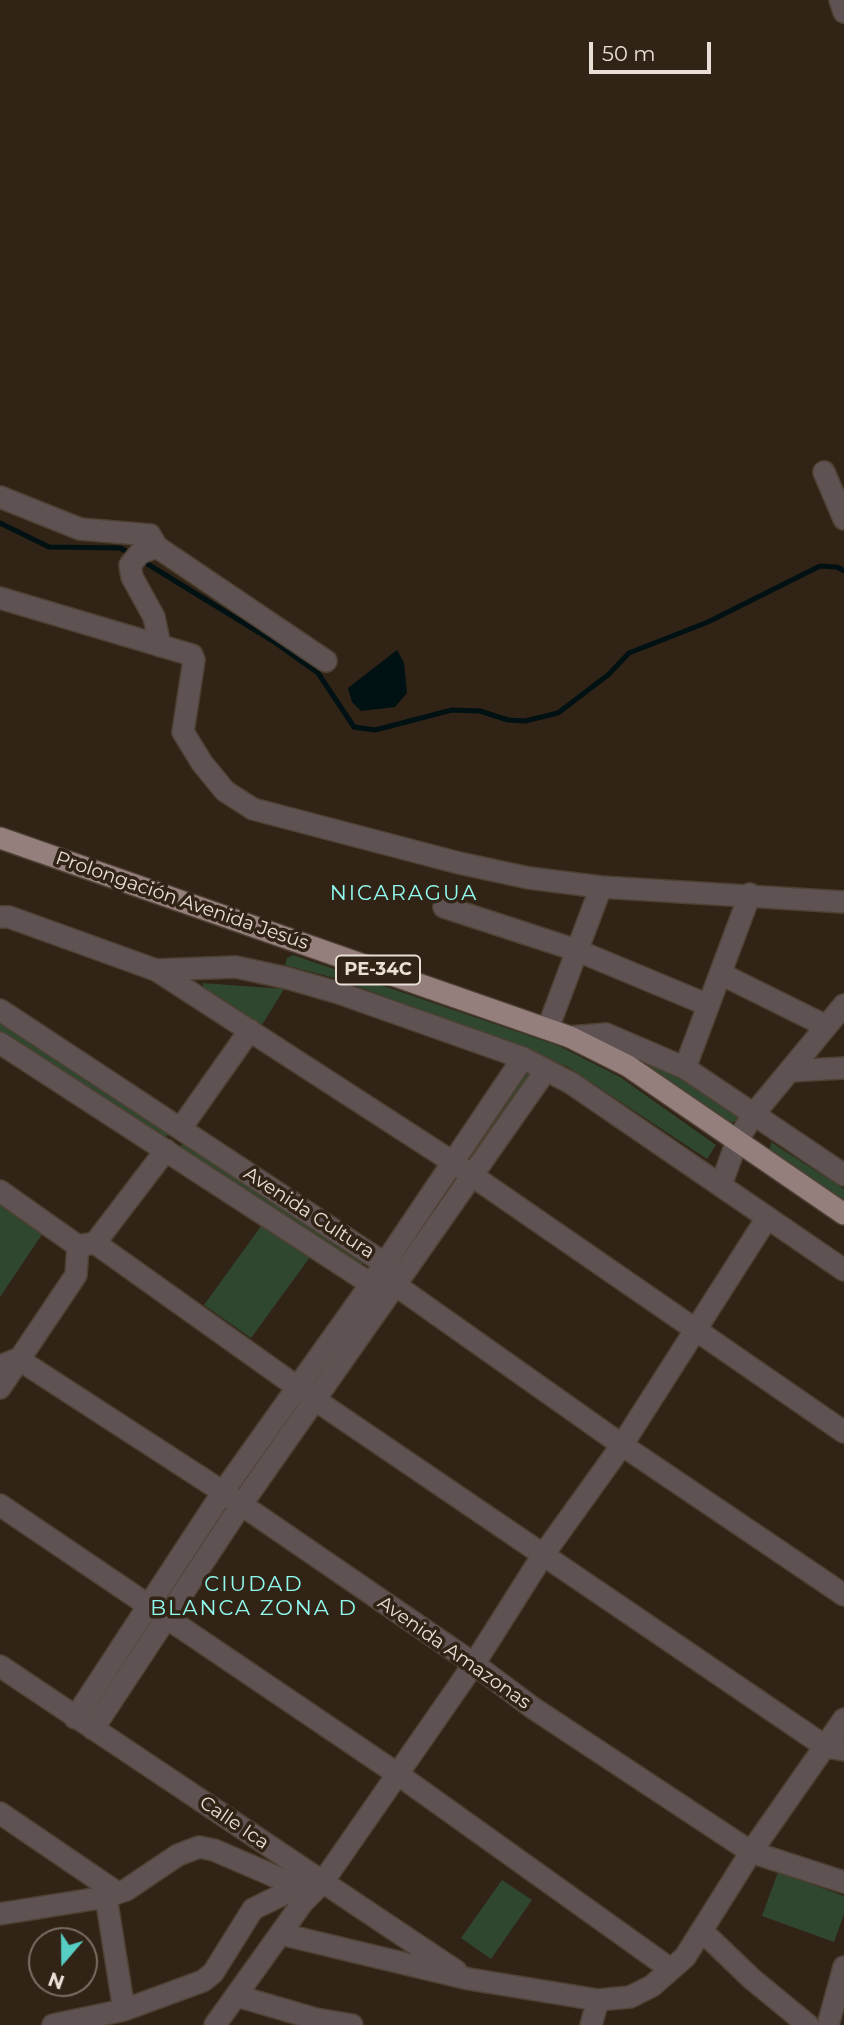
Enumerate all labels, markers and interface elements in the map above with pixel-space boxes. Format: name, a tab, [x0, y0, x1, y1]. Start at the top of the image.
scale bar	[592, 28, 714, 72]
text: 50 m	[602, 41, 656, 66]
street label: Prolongación Avenida Jesús	[53, 847, 311, 955]
district label: NICARAGUA	[331, 881, 477, 907]
road number: PE-34C	[336, 956, 420, 985]
street label: Avenida Cultura	[239, 1162, 379, 1264]
district label: CIUDAD BLANCA ZONA D	[152, 1572, 356, 1622]
street label: Avenida Amazonas	[373, 1592, 535, 1714]
street label: Calle Ica	[195, 1792, 273, 1854]
north arrow	[28, 1927, 98, 1997]
text: N	[45, 1967, 67, 1994]

